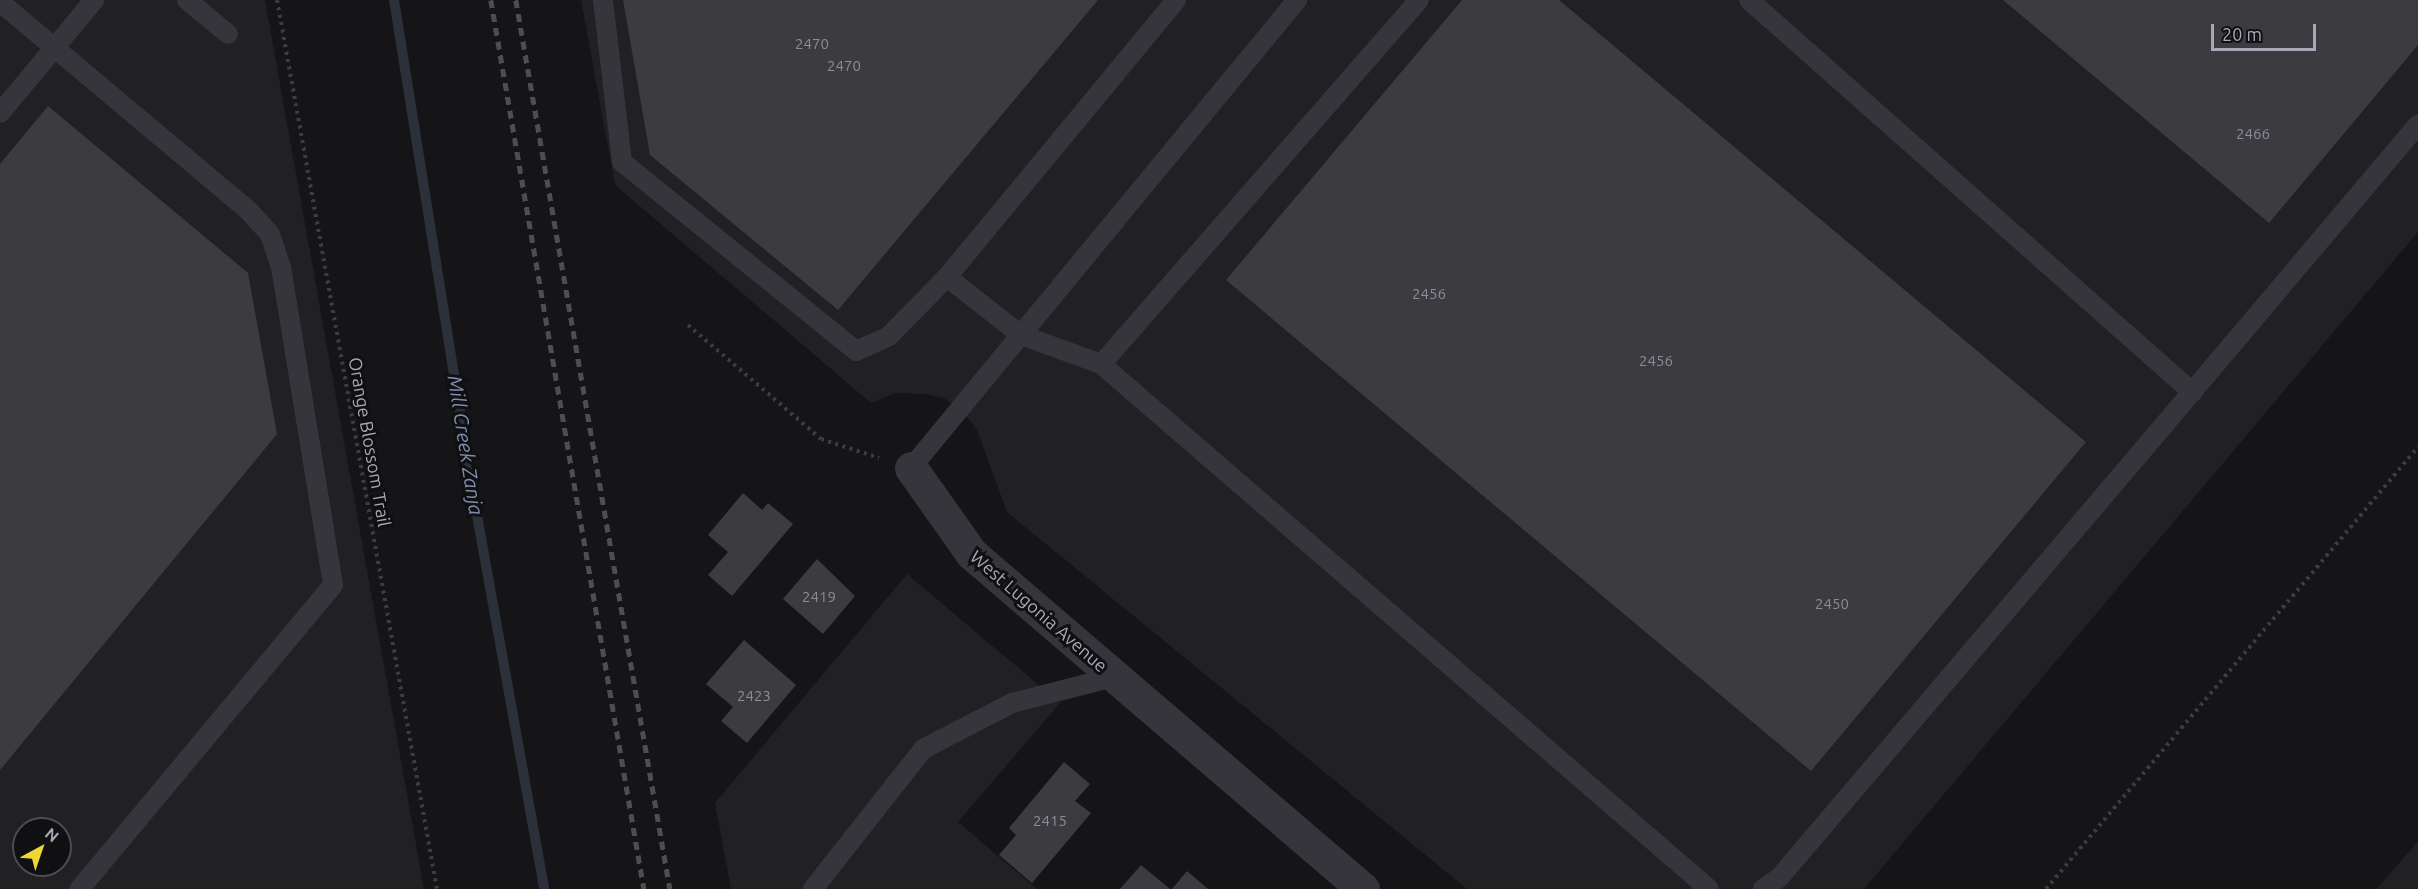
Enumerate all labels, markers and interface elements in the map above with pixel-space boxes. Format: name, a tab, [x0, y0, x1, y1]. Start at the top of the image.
scale bar	[2214, 12, 2319, 50]
text: 20 m	[2222, 24, 2262, 44]
house number: 2470	[795, 35, 829, 53]
house number: 2470	[827, 57, 861, 75]
house number: 2466	[2236, 125, 2270, 143]
house number: 2456	[1412, 285, 1446, 303]
house number: 2456	[1639, 352, 1673, 370]
street label: Orange Blossom Trail	[344, 356, 396, 528]
water label: Mill Creek Zanja	[443, 373, 489, 517]
street label: West Lugonia Avenue	[966, 546, 1112, 676]
house number: 2419	[802, 588, 836, 606]
house number: 2450	[1815, 595, 1849, 613]
house number: 2423	[737, 687, 771, 705]
house number: 2415	[1033, 812, 1067, 830]
north arrow	[12, 817, 72, 877]
text: N	[42, 824, 63, 845]

